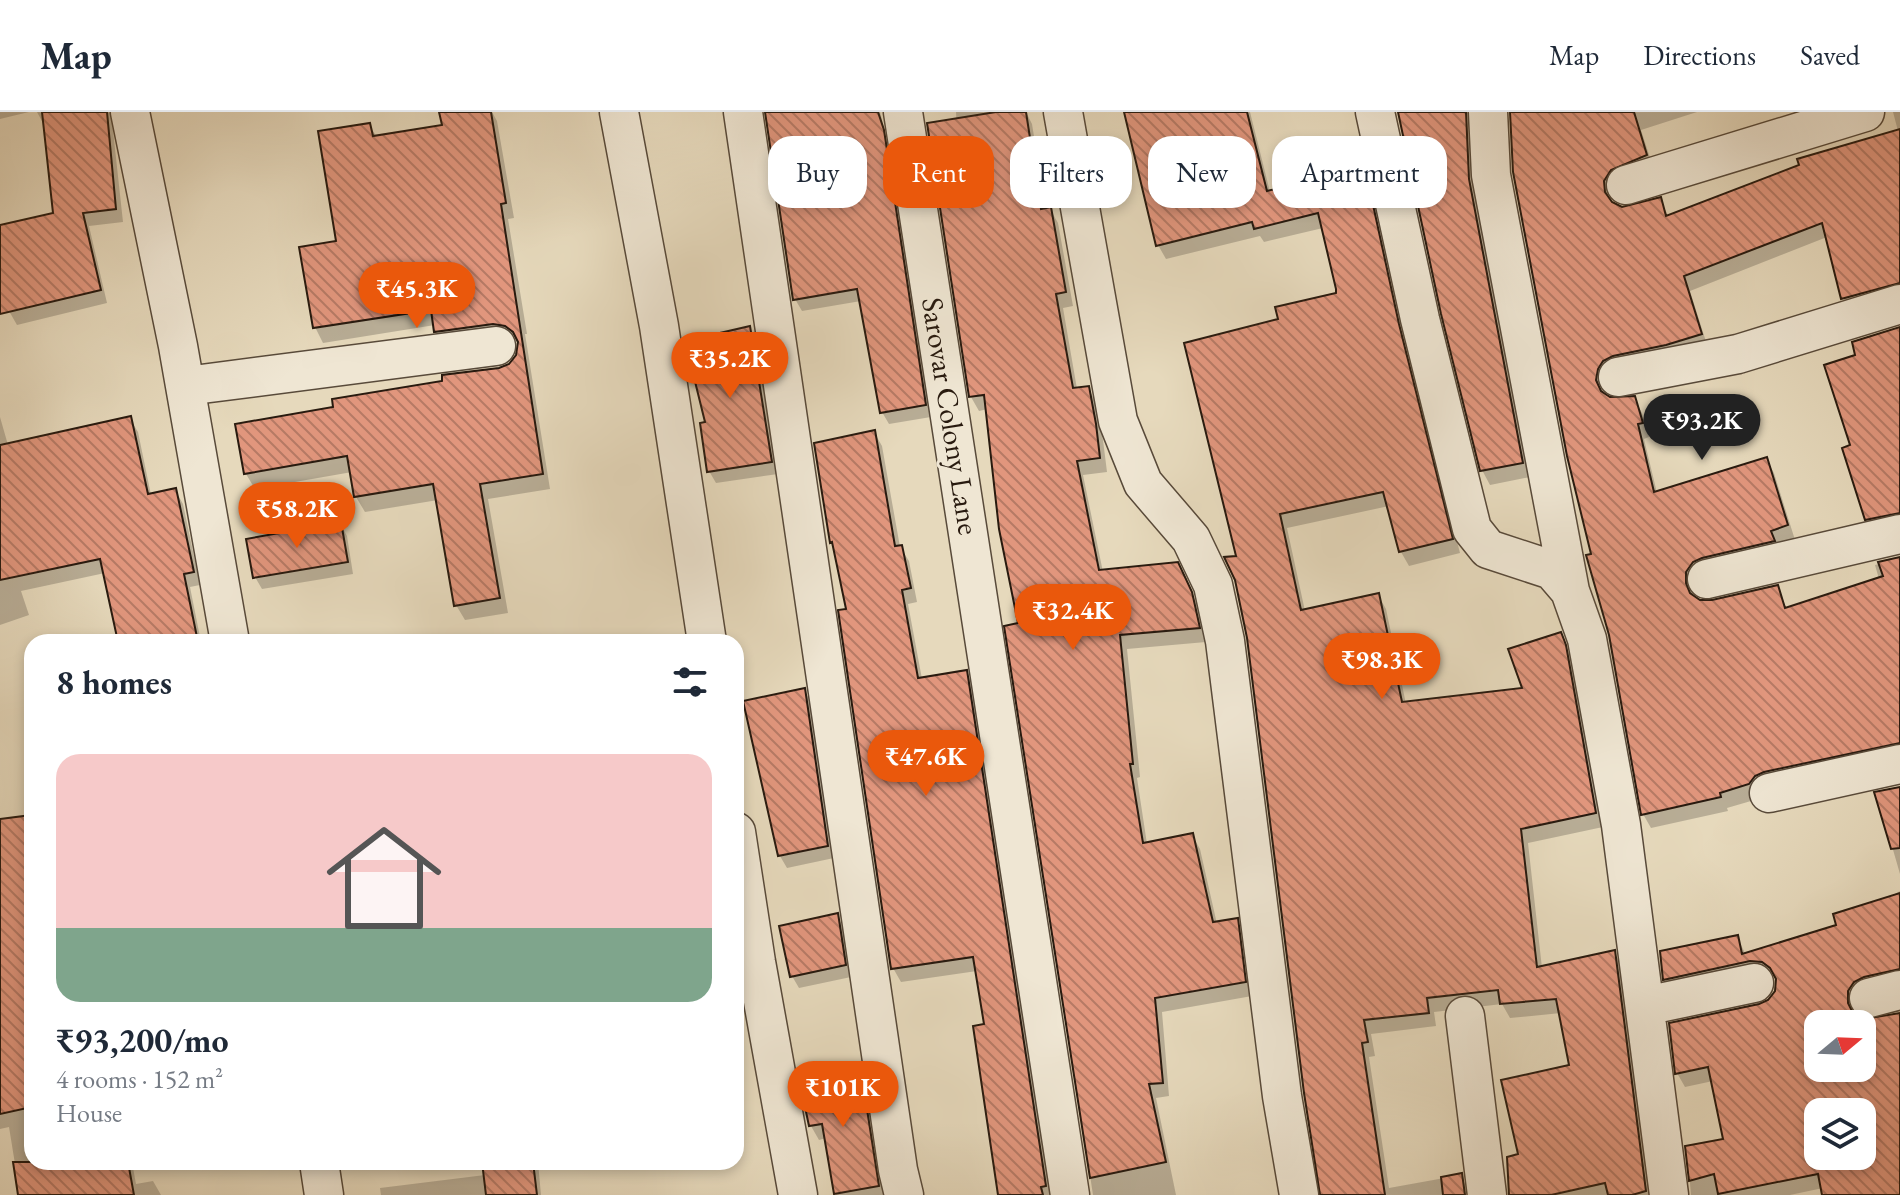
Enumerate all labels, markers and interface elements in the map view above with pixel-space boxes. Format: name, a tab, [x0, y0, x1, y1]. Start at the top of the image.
text: Map	[40, 31, 112, 80]
text: Map	[1549, 37, 1599, 73]
text: Directions	[1643, 37, 1756, 73]
text: Saved	[1800, 37, 1860, 73]
chip: Buy	[768, 136, 867, 208]
chip: Rent	[883, 136, 994, 208]
chip: Filters	[1010, 136, 1132, 208]
chip: New	[1148, 136, 1256, 208]
chip: Apartment	[1272, 136, 1447, 208]
pin: ₹45.3K	[352, 262, 482, 330]
text: ₹45.3K	[376, 271, 458, 305]
street label: Sarovar Colony Lane	[913, 295, 989, 537]
pin: ₹35.2K	[665, 332, 795, 400]
text: ₹35.2K	[689, 341, 771, 375]
pin: ₹93.2K	[1637, 394, 1767, 462]
text: ₹93.2K	[1661, 403, 1743, 437]
pin: ₹58.2K	[232, 482, 362, 550]
text: ₹58.2K	[256, 491, 338, 525]
pin: ₹32.4K	[1008, 584, 1138, 652]
text: ₹32.4K	[1032, 593, 1114, 627]
pin: ₹98.3K	[1317, 633, 1447, 701]
text: ₹98.3K	[1341, 642, 1423, 676]
text: 8 homes	[56, 660, 172, 704]
icon: filters	[668, 660, 712, 704]
pin: ₹47.6K	[861, 730, 991, 798]
text: ₹47.6K	[885, 739, 967, 773]
icon: home	[312, 806, 456, 950]
north arrow	[1804, 1010, 1876, 1082]
map controls	[1804, 1010, 1876, 1170]
text: ₹93,200/mo	[56, 1018, 229, 1062]
pin: ₹101K	[787, 1061, 899, 1129]
text: 4 rooms · 152 m²	[56, 1062, 223, 1096]
text: ₹101K	[806, 1070, 880, 1104]
text: House	[56, 1096, 122, 1130]
button: layers	[1804, 1098, 1876, 1170]

